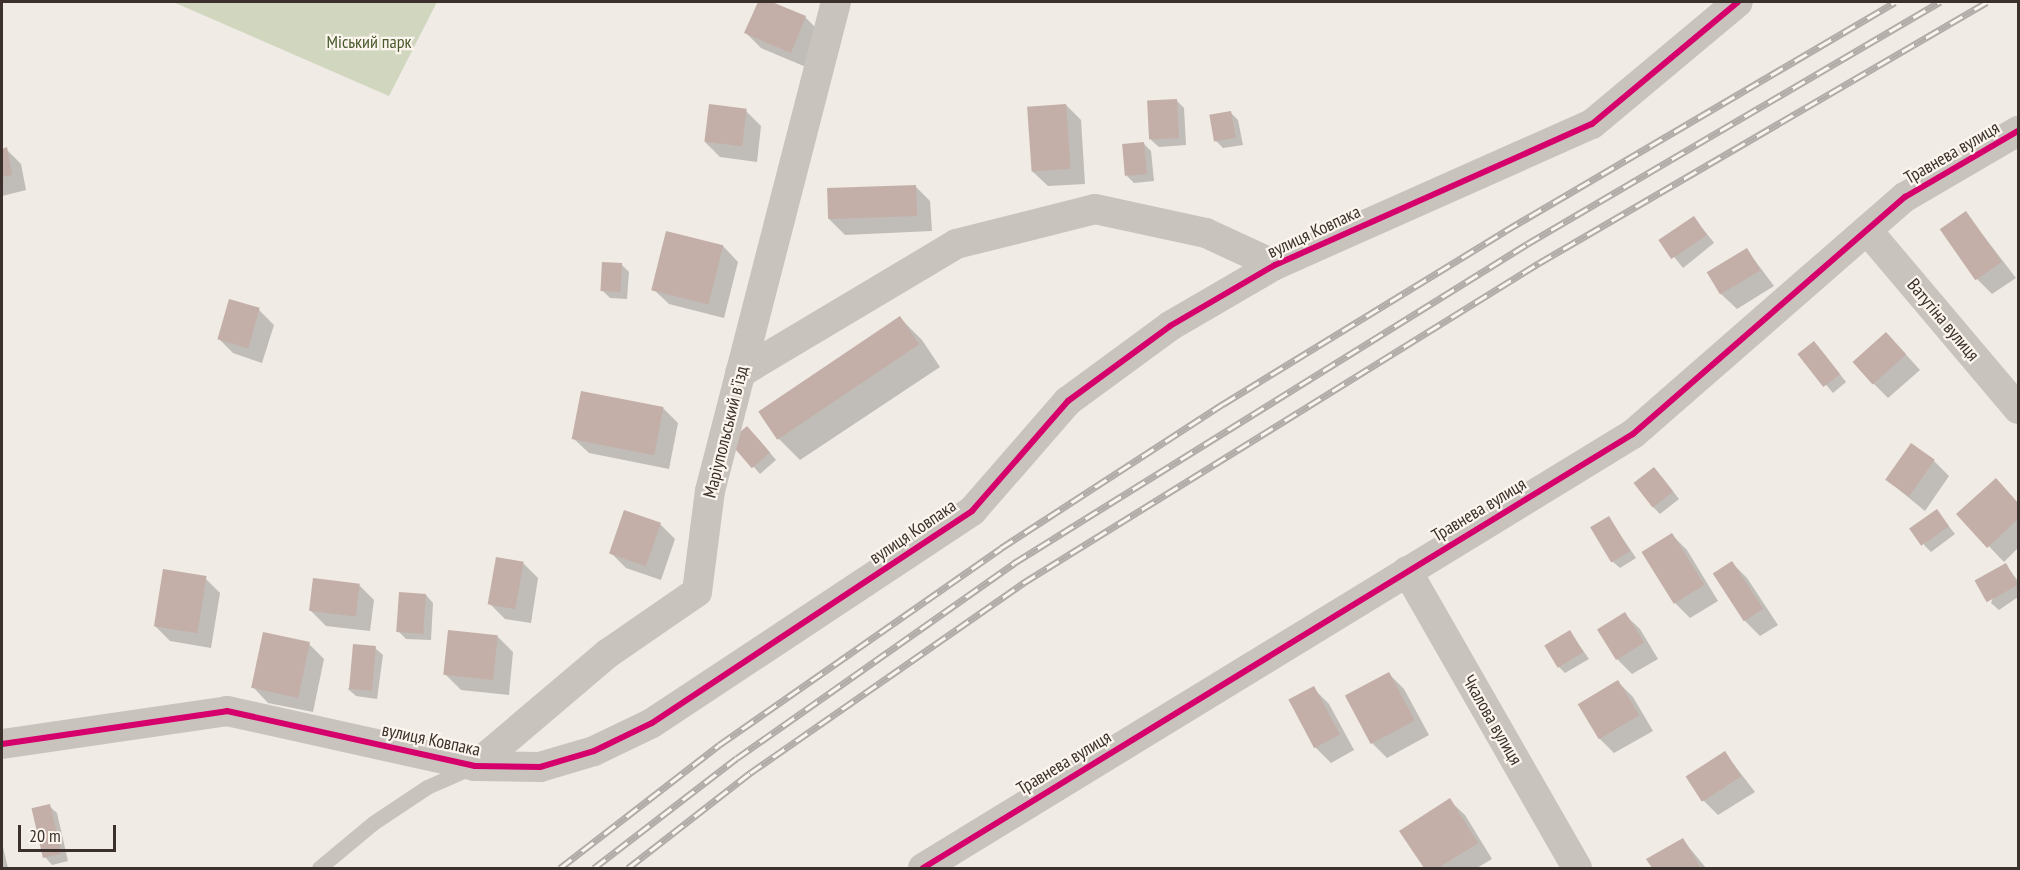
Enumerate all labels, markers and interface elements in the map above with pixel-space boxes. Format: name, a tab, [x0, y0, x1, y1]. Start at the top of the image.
park label: Міський парк	[327, 31, 411, 53]
street label: Травнева вулиця	[1901, 117, 2003, 189]
street label: вулиця Ковпака	[1264, 201, 1364, 263]
street label: Ватутіна вулиця	[1902, 274, 1984, 366]
street label: Маріупольський в'їзд	[699, 364, 753, 500]
street label: Травнева вулиця	[1428, 473, 1530, 547]
street label: вулиця Ковпака	[866, 495, 960, 569]
street label: Чкалова вулиця	[1458, 671, 1526, 769]
street label: вулиця Ковпака	[380, 719, 482, 761]
street label: Травнева вулиця	[1013, 726, 1115, 800]
scale bar	[21, 813, 118, 851]
text: 20 m	[29, 824, 61, 847]

